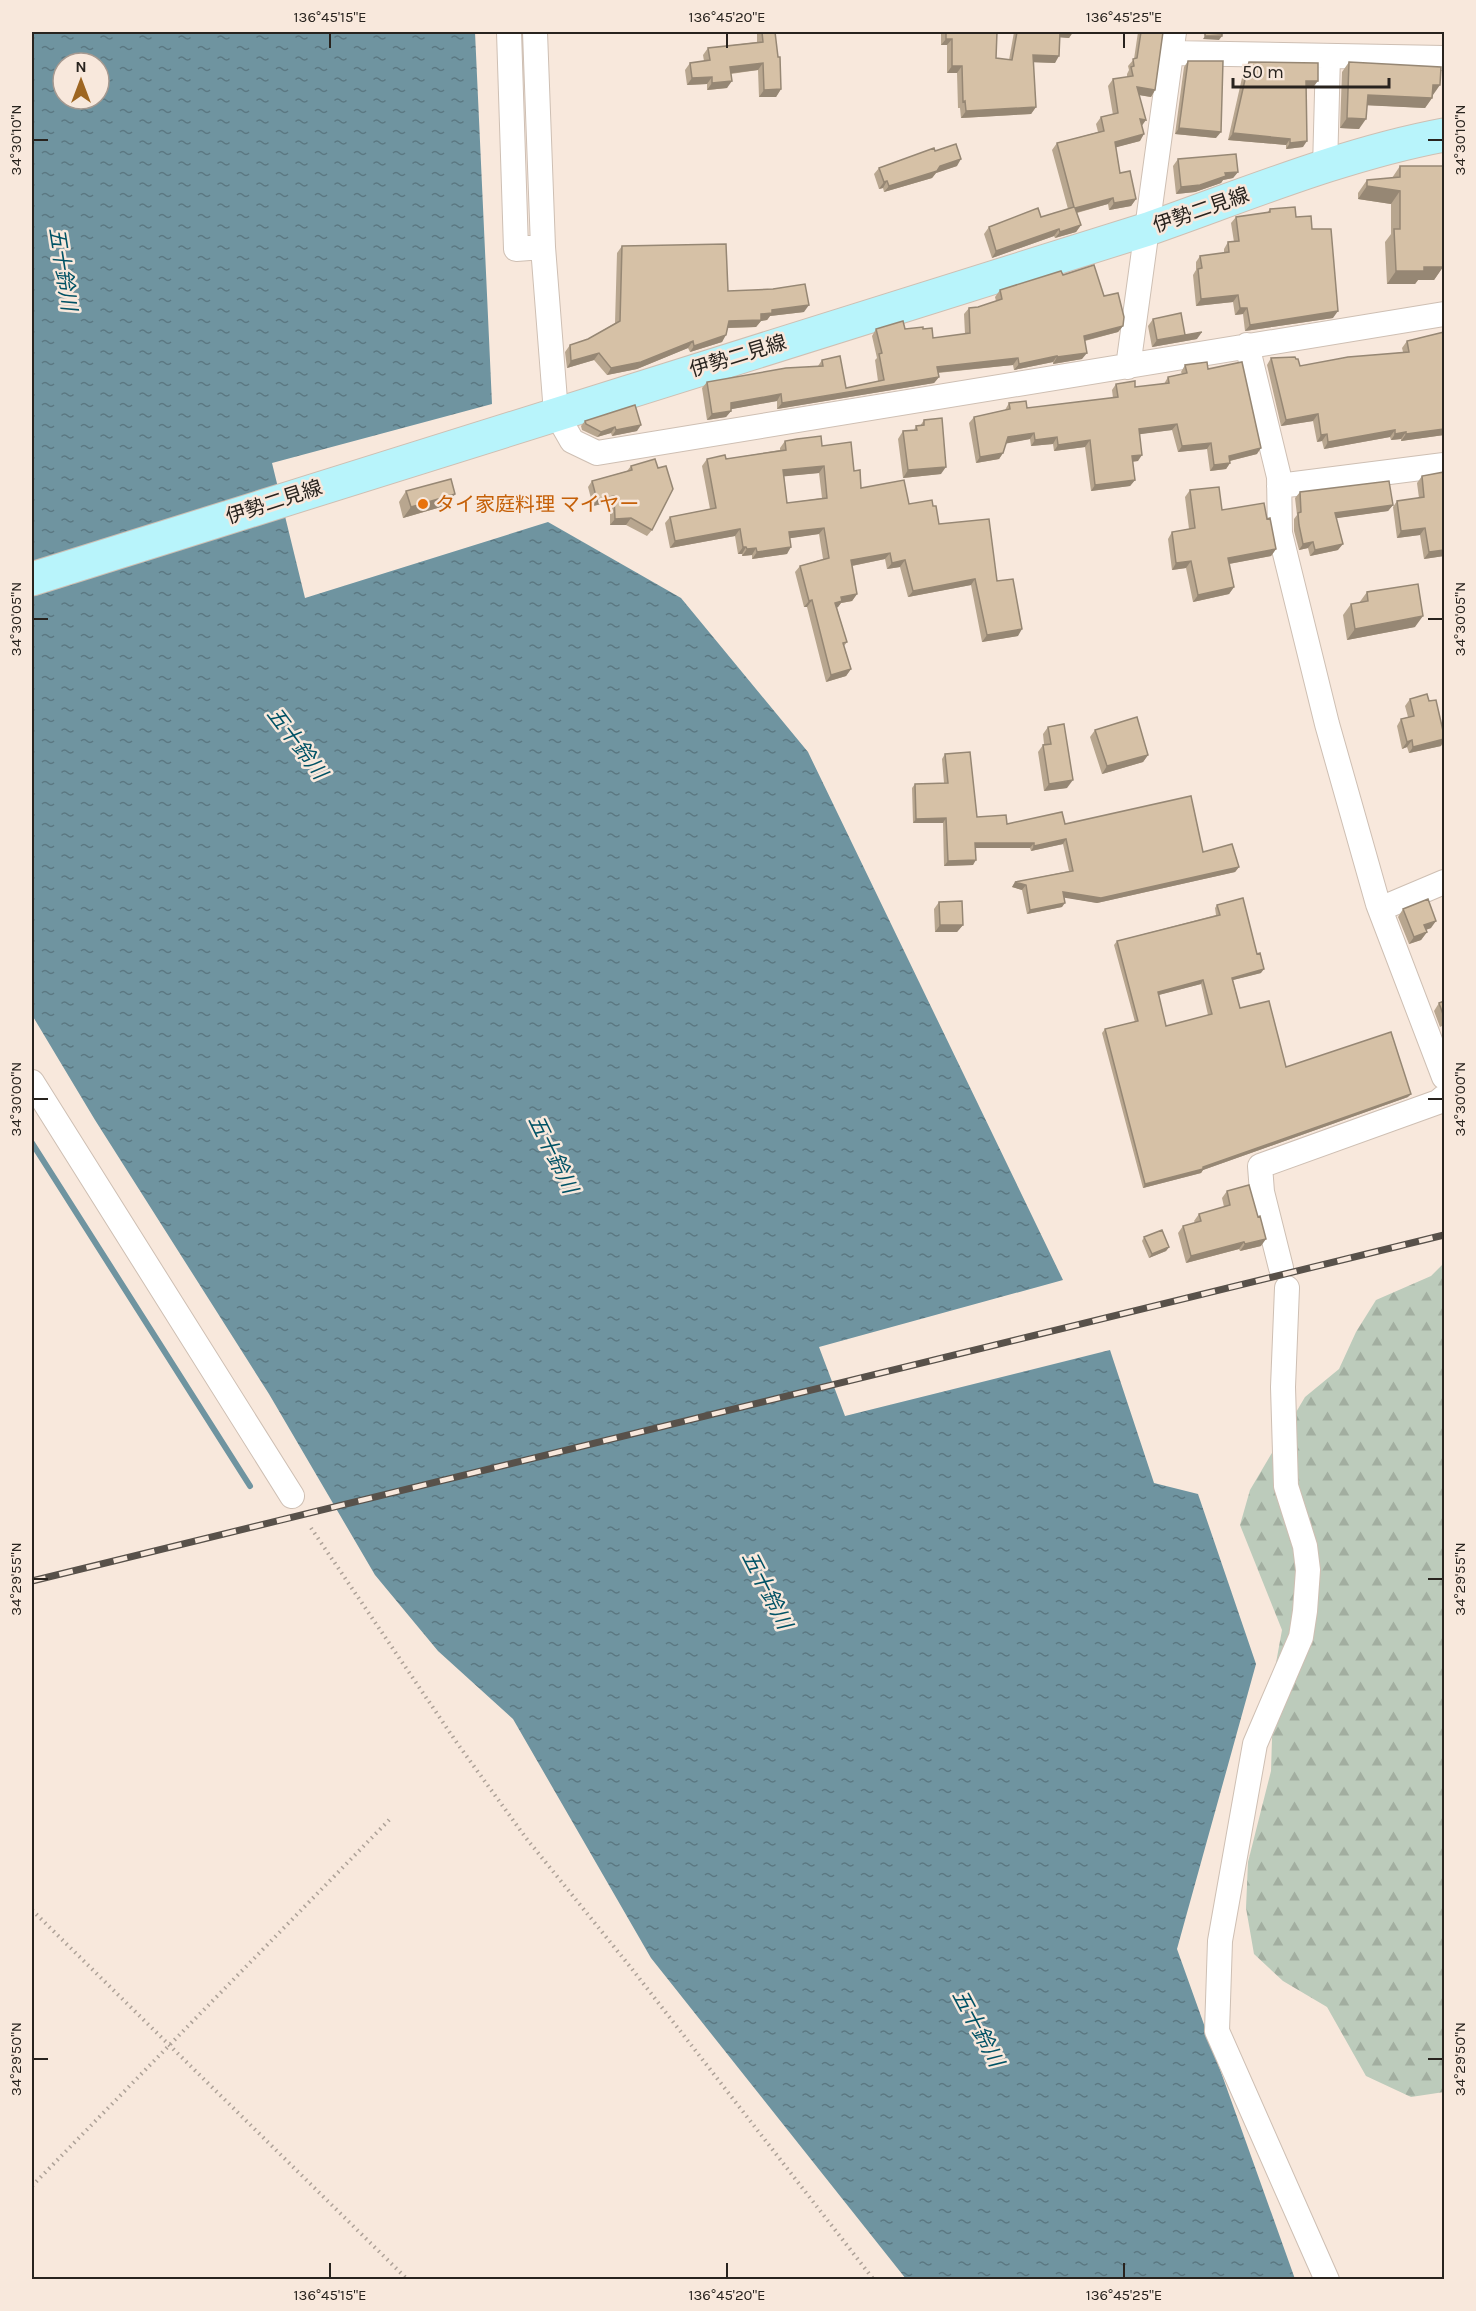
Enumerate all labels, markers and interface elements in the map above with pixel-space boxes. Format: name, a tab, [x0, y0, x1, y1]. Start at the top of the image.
text: 136°45'15"E	[294, 8, 366, 26]
text: 136°45'20"E	[689, 8, 765, 26]
text: 136°45'25"E	[1086, 8, 1162, 26]
north arrow	[51, 51, 111, 111]
scale bar	[1233, 51, 1389, 89]
text: N	[75, 57, 87, 76]
text: 50 m	[1242, 61, 1284, 83]
text: 34°30'10"N	[7, 105, 25, 175]
text: 34°30'10"N	[1451, 105, 1469, 175]
street label: 伊勢二見線	[1150, 183, 1252, 237]
water label: 五十鈴川	[45, 226, 82, 314]
street label: 伊勢二見線	[687, 330, 789, 382]
street label: 伊勢二見線	[223, 476, 325, 528]
place label: タイ家庭料理 マイヤー	[435, 493, 639, 516]
marker: タイ家庭料理 マイヤー	[416, 497, 430, 511]
text: 34°30'05"N	[7, 582, 25, 656]
text: 34°30'05"N	[1451, 582, 1469, 656]
water label: 五十鈴川	[262, 702, 333, 785]
text: 34°30'00"N	[7, 1062, 25, 1136]
text: 34°30'00"N	[1451, 1062, 1469, 1136]
water label: 五十鈴川	[524, 1111, 583, 1199]
text: 34°29'55"N	[7, 1542, 25, 1616]
text: 34°29'55"N	[1451, 1542, 1469, 1616]
water label: 五十鈴川	[737, 1547, 798, 1635]
water label: 五十鈴川	[948, 1985, 1009, 2072]
text: 34°29'50"N	[7, 2022, 25, 2096]
text: 34°29'50"N	[1451, 2022, 1469, 2096]
text: 136°45'15"E	[294, 2286, 366, 2304]
text: 136°45'20"E	[689, 2286, 765, 2304]
text: 136°45'25"E	[1086, 2286, 1162, 2304]

